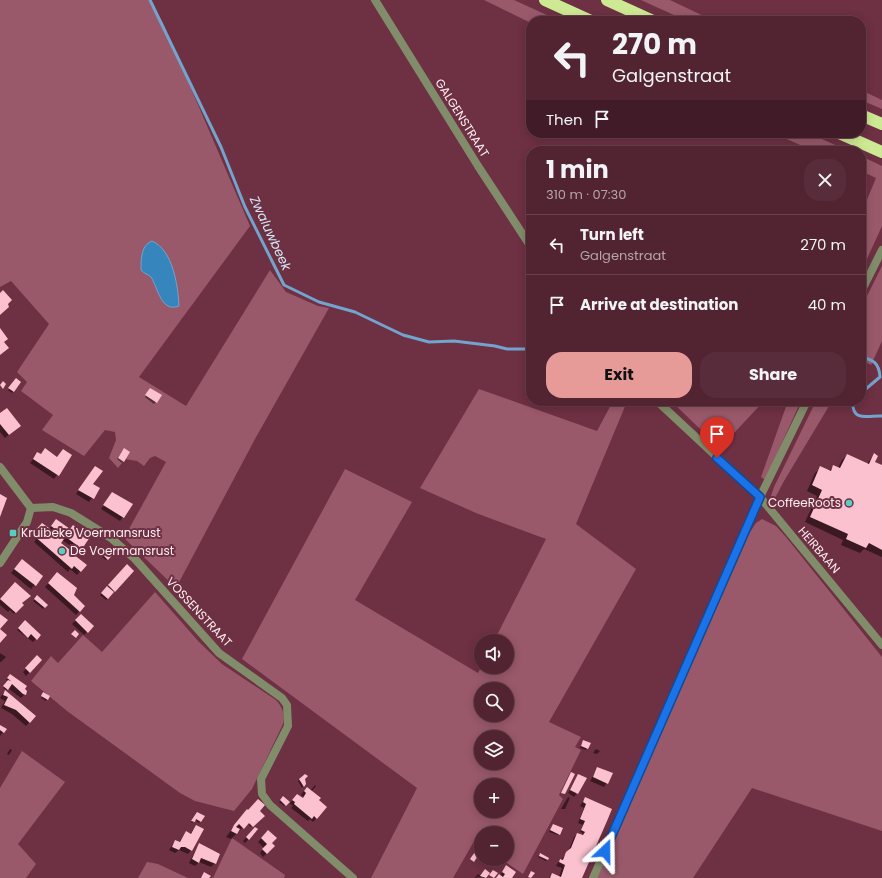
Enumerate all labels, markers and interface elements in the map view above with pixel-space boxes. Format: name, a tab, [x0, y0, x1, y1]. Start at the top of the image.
text: 270 m	[612, 25, 697, 64]
icon: left	[546, 32, 598, 84]
text: Galgenstraat	[612, 63, 731, 88]
street label: GALGENSTRAAT	[431, 75, 494, 161]
icon: arrive	[591, 108, 613, 130]
text: Then	[546, 109, 583, 130]
text: 1 min	[546, 153, 609, 186]
button: close	[804, 159, 846, 201]
text: 310 m · 07:30	[546, 185, 626, 204]
water label: Zwaluwbeek	[245, 192, 297, 275]
text: Turn left	[580, 224, 644, 245]
icon: left	[546, 234, 568, 256]
text: 270 m	[800, 234, 846, 255]
text: Galgenstraat	[580, 246, 666, 265]
icon: arrive	[546, 294, 568, 316]
text: Arrive at destination	[580, 294, 738, 315]
text: 40 m	[808, 294, 846, 315]
button: Exit	[546, 352, 692, 398]
button: Share	[700, 352, 846, 398]
pin	[700, 417, 734, 458]
icon: arrive	[706, 423, 728, 445]
place label: CoffeeRoots	[768, 494, 841, 511]
marker: CoffeeRoots	[844, 498, 854, 508]
street label: HEIRBAAN	[794, 523, 844, 577]
place label: Kruibeke Voermansrust	[21, 524, 161, 541]
marker: Kruibeke Voermansrust	[8, 528, 18, 538]
place label: De Voermansrust	[70, 542, 174, 559]
marker: De Voermansrust	[57, 546, 67, 556]
street label: VOSSENSTRAAT	[163, 573, 237, 651]
map controls	[474, 634, 514, 866]
button: sound	[474, 634, 514, 674]
button: search	[474, 682, 514, 722]
button: layers	[474, 730, 514, 770]
button: +	[474, 778, 514, 818]
button: −	[474, 826, 514, 866]
position arrow	[584, 830, 626, 872]

